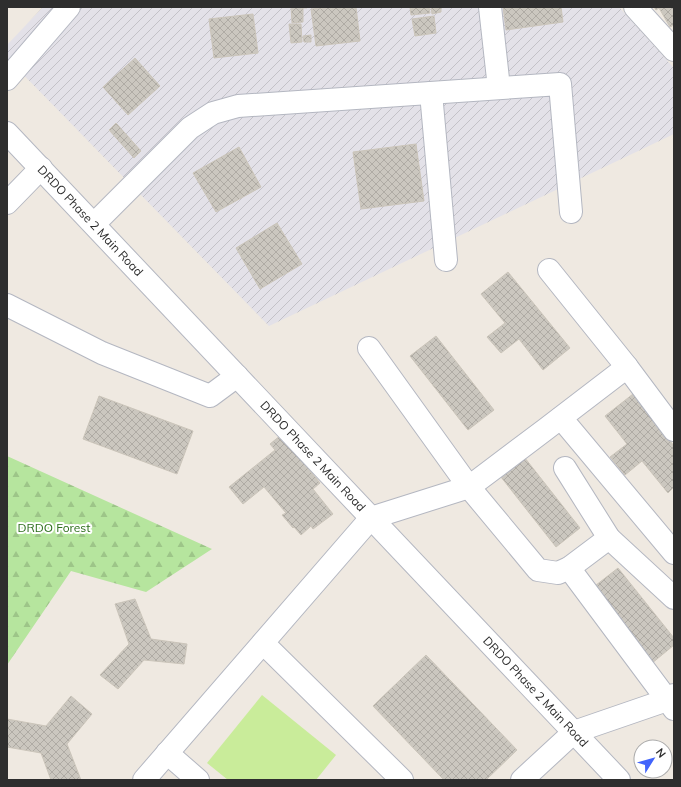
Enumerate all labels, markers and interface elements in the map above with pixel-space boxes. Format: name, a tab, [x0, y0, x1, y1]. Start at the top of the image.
street label: DRDO Phase 2 Main Road	[35, 162, 146, 279]
street label: DRDO Phase 2 Main Road	[257, 398, 369, 514]
park label: DRDO Forest	[18, 520, 90, 535]
street label: DRDO Phase 2 Main Road	[480, 633, 592, 750]
north arrow	[633, 739, 673, 779]
text: N	[653, 745, 669, 761]

